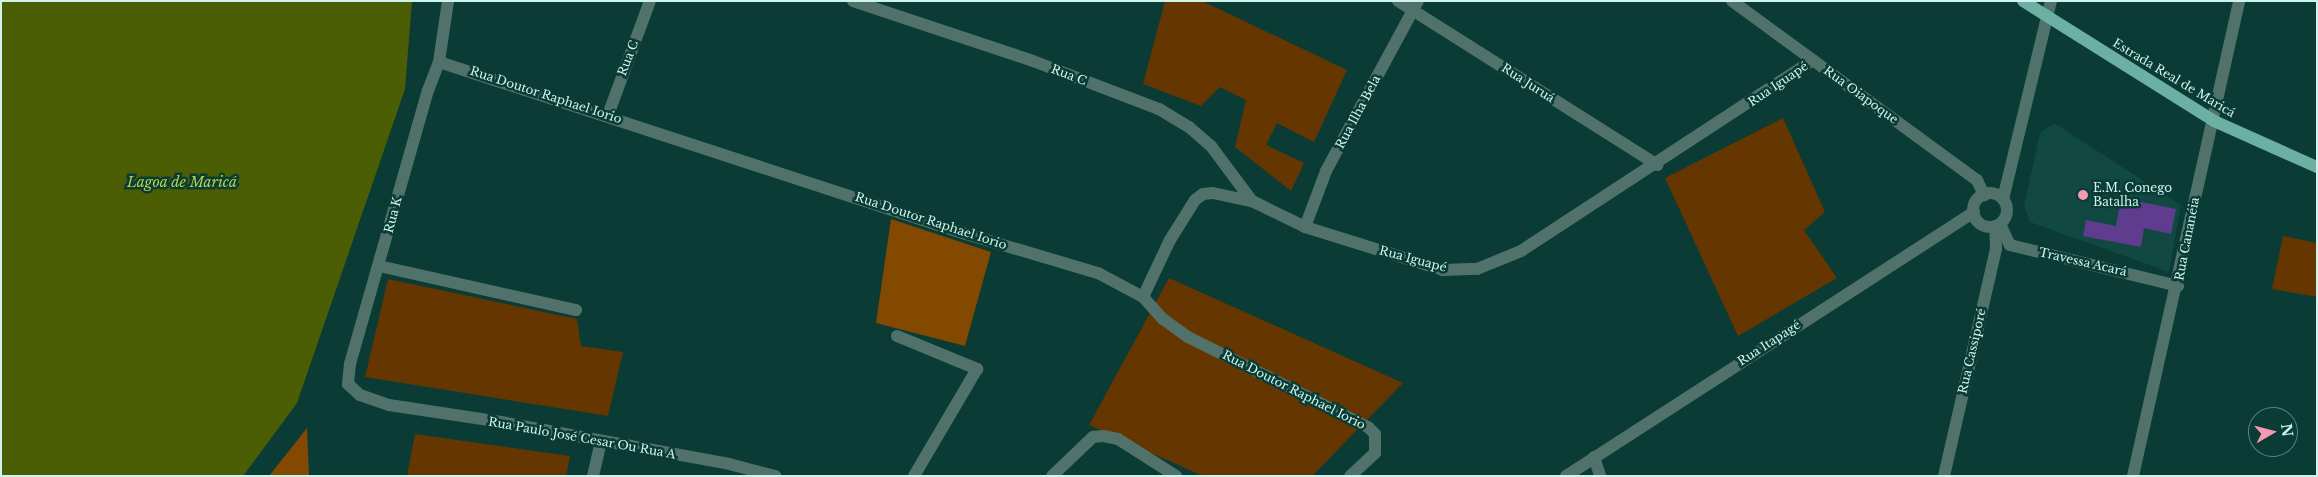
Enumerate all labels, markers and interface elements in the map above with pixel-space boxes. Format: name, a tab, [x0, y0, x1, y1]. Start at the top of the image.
street label: Estrada Real de Maricá	[2110, 36, 2238, 120]
street label: Rua C	[615, 38, 641, 78]
street label: Rua Iguapé	[1745, 59, 1811, 109]
street label: Rua Juruá	[1499, 60, 1557, 106]
street label: Rua C	[1049, 62, 1089, 88]
street label: Rua Oiapoque	[1821, 63, 1901, 127]
street label: Rua Doutor Raphael Iorio	[468, 64, 624, 126]
street label: Rua Ilha Bela	[1333, 73, 1383, 151]
water label: Lagoa de Maricá	[127, 174, 237, 190]
place label: E.M. Conego Batalha	[2093, 181, 2172, 209]
marker: E.M. Conego Batalha	[2077, 189, 2089, 201]
street label: Rua Doutor Raphael Iorio	[853, 190, 1009, 252]
street label: Rua K	[381, 195, 405, 235]
street label: Rua Cananéia	[2172, 196, 2202, 282]
street label: Rua Iguapé	[1378, 243, 1448, 275]
street label: Travessa Acará	[2037, 245, 2129, 279]
street label: Rua Cassiporé	[1955, 307, 1989, 395]
street label: Rua Itapagé	[1735, 317, 1803, 369]
street label: Rua Doutor Raphael Iorio	[1220, 347, 1368, 433]
north arrow	[2248, 407, 2298, 457]
street label: Rua Paulo José Cesar Ou Rua A	[487, 414, 677, 462]
text: N	[2277, 422, 2297, 438]

